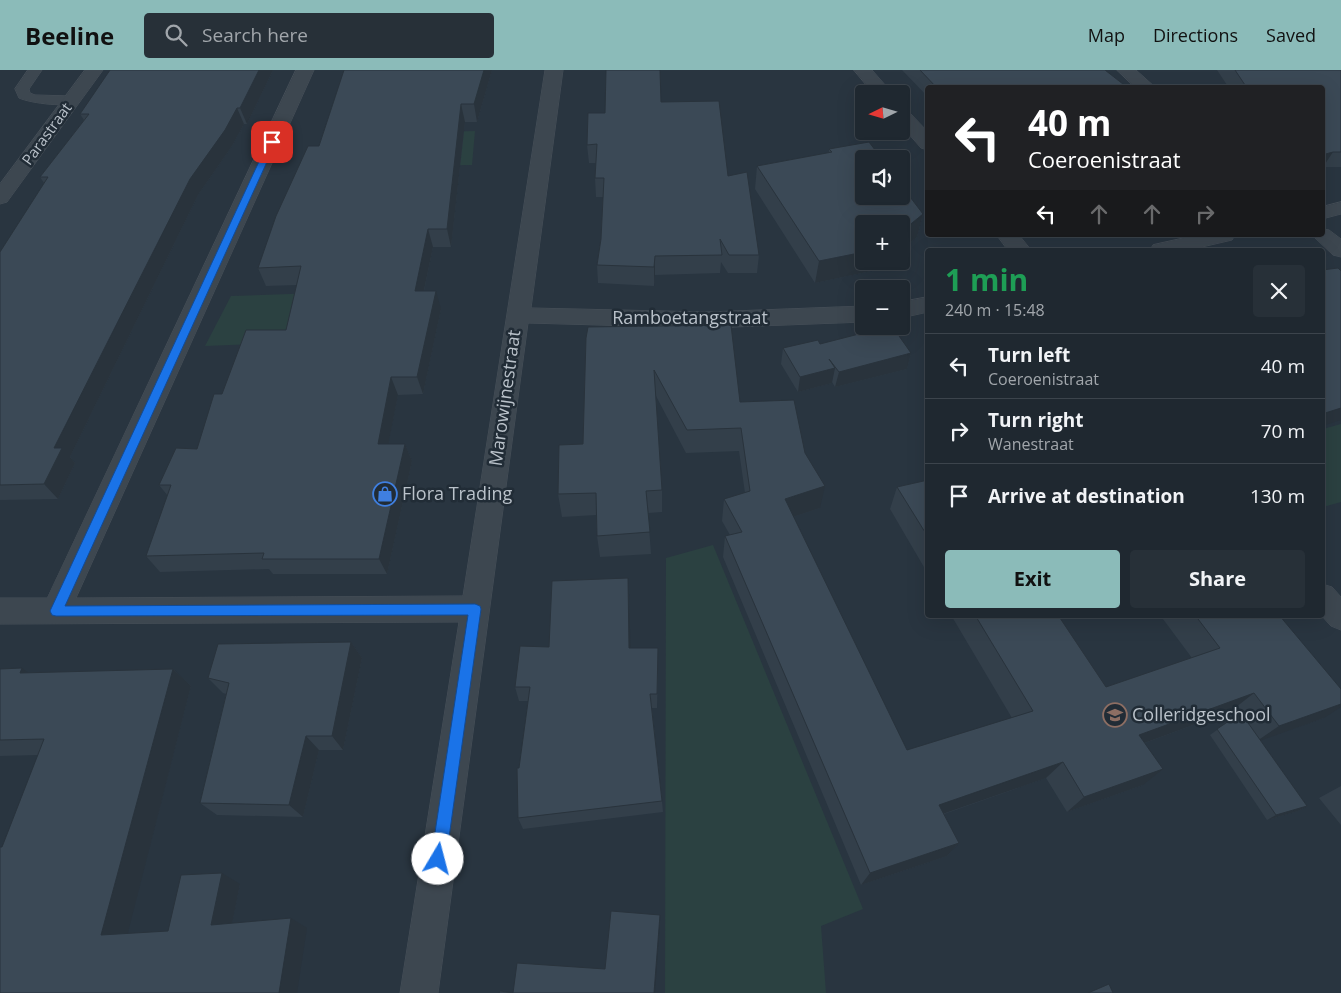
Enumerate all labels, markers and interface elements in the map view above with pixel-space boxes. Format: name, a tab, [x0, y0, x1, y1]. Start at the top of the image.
search box	[144, 13, 494, 58]
text: Beeline	[25, 19, 114, 52]
icon: search	[162, 21, 190, 49]
text: Search here	[202, 22, 308, 48]
text: Map	[1088, 23, 1125, 47]
text: Directions	[1153, 23, 1238, 47]
text: Saved	[1266, 23, 1316, 47]
north arrow	[855, 85, 910, 140]
map controls	[855, 85, 910, 335]
street label: Parastraat	[17, 98, 76, 169]
text: 40 m	[1028, 99, 1111, 146]
icon: left	[945, 105, 1010, 170]
pin	[251, 121, 293, 163]
icon: arrive	[258, 128, 286, 156]
text: Coeroenistraat	[1028, 144, 1181, 174]
button: sound	[855, 150, 910, 205]
icon: left	[1032, 200, 1060, 228]
icon: ahead	[1085, 200, 1113, 228]
icon: ahead	[1138, 200, 1166, 228]
icon: right	[1191, 200, 1219, 228]
button: +	[855, 215, 910, 270]
text: 1 min	[945, 259, 1028, 300]
button: close	[1253, 265, 1305, 317]
button: −	[855, 280, 910, 335]
text: 240 m · 15:48	[945, 299, 1045, 321]
street label: Ramboetangstraat	[612, 305, 768, 329]
street label: Marowijnestraat	[483, 328, 525, 468]
text: Turn left	[988, 342, 1070, 368]
icon: left	[945, 352, 973, 380]
text: 40 m	[1261, 353, 1305, 379]
text: Coeroenistraat	[988, 368, 1099, 390]
text: Turn right	[988, 407, 1083, 433]
icon: right	[945, 417, 973, 445]
text: 70 m	[1261, 418, 1305, 444]
text: Wanestraat	[988, 433, 1074, 455]
shop icon: Flora Trading	[372, 481, 398, 507]
place label: Flora Trading	[402, 481, 513, 505]
icon: arrive	[945, 482, 973, 510]
text: Arrive at destination	[988, 483, 1185, 509]
text: 130 m	[1250, 483, 1305, 509]
button: Exit	[945, 550, 1120, 608]
button: Share	[1130, 550, 1305, 608]
school or university icon: Colleridgeschool	[1102, 702, 1128, 728]
place label: Colleridgeschool	[1132, 702, 1271, 726]
position arrow	[411, 832, 463, 884]

